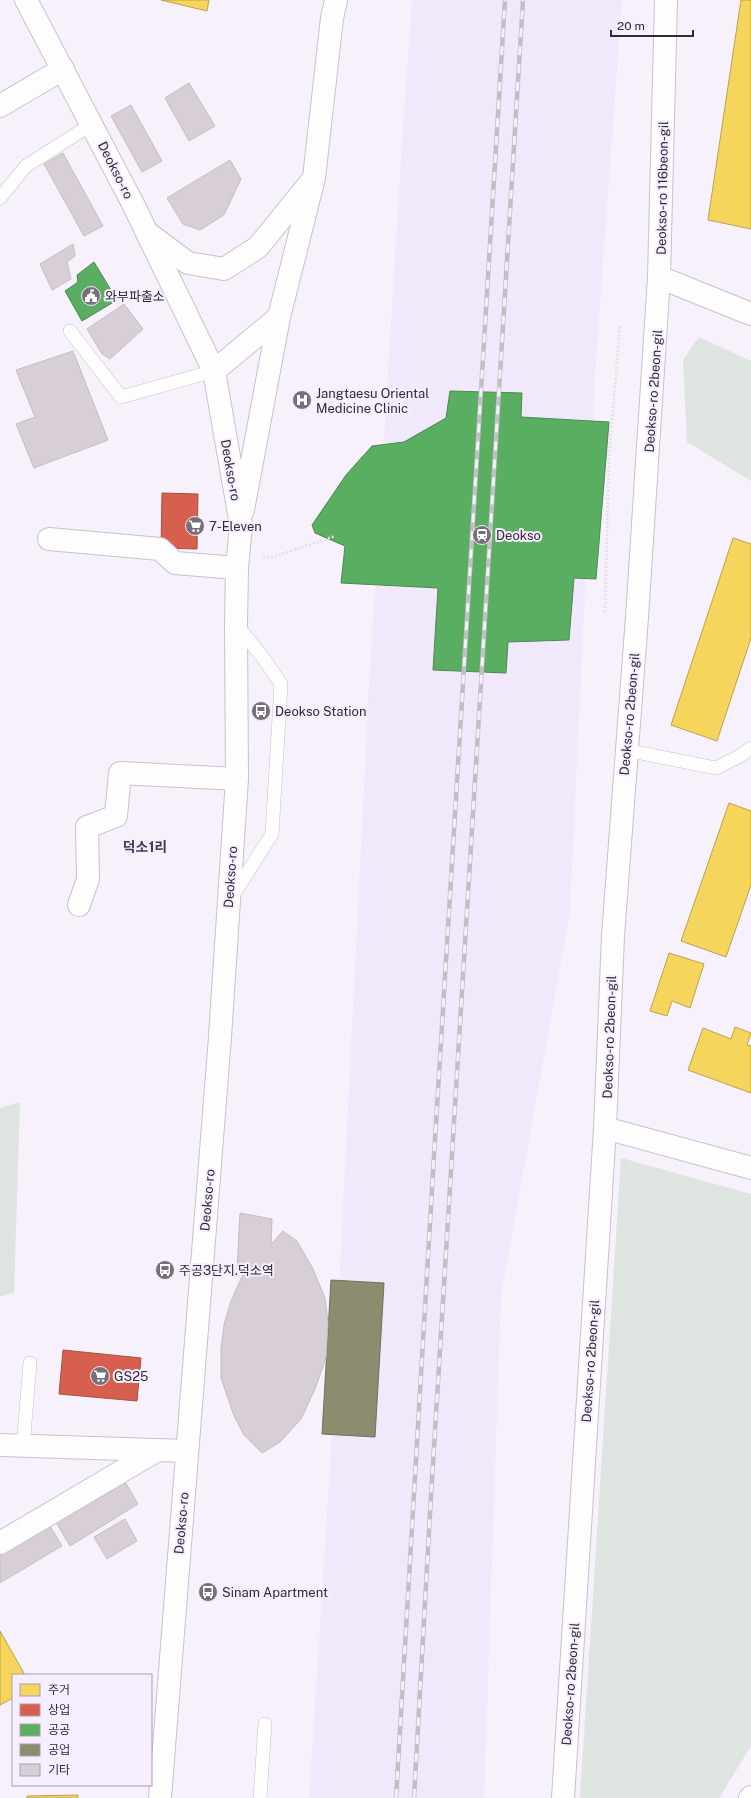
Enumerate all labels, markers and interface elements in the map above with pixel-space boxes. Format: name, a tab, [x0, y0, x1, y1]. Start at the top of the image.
scale bar	[611, 12, 693, 38]
text: 20 m	[617, 19, 645, 33]
street label: Deokso-ro 116beon-gil	[654, 121, 671, 255]
street label: Deokso-ro	[95, 139, 136, 201]
public building icon: 와부파출소	[80, 285, 102, 307]
place label: 와부파출소	[105, 289, 165, 304]
street label: Deokso-ro 2beon-gil	[642, 329, 665, 453]
place label: Jangtaesu Oriental Medicine Clinic	[316, 386, 429, 416]
hospital icon: Jangtaesu Oriental Medicine Clinic	[291, 389, 313, 411]
street label: Deokso-ro	[218, 438, 243, 502]
supermarket icon: 7-Eleven	[184, 515, 206, 537]
place label: 7-Eleven	[209, 519, 262, 534]
station icon: Deokso	[471, 524, 493, 546]
place label: Deokso	[496, 528, 541, 543]
street label: Deokso-ro 2beon-gil	[617, 652, 642, 776]
bus stop icon: Deokso Station	[250, 700, 272, 722]
place label: Deokso Station	[275, 704, 366, 719]
district label: 덕소1리	[123, 839, 167, 855]
street label: Deokso-ro	[221, 845, 240, 909]
street label: Deokso-ro 2beon-gil	[600, 975, 619, 1099]
street label: Deokso-ro	[197, 1168, 218, 1232]
bus stop icon: 주공3단지.덕소역	[154, 1259, 176, 1281]
place label: 주공3단지.덕소역	[179, 1263, 274, 1278]
street label: Deokso-ro 2beon-gil	[579, 1299, 602, 1423]
supermarket icon: GS25	[89, 1365, 111, 1387]
place label: GS25	[114, 1369, 148, 1384]
street label: Deokso-ro	[171, 1491, 192, 1555]
bus stop icon: Sinam Apartment	[197, 1581, 219, 1603]
place label: Sinam Apartment	[222, 1585, 328, 1600]
street label: Deokso-ro 2beon-gil	[559, 1622, 582, 1746]
legend	[12, 1674, 152, 1786]
text: 주거	[48, 1683, 70, 1697]
text: 상업	[48, 1703, 70, 1717]
text: 공공	[48, 1723, 70, 1737]
text: 공업	[48, 1743, 70, 1757]
text: 기타	[48, 1763, 70, 1777]

